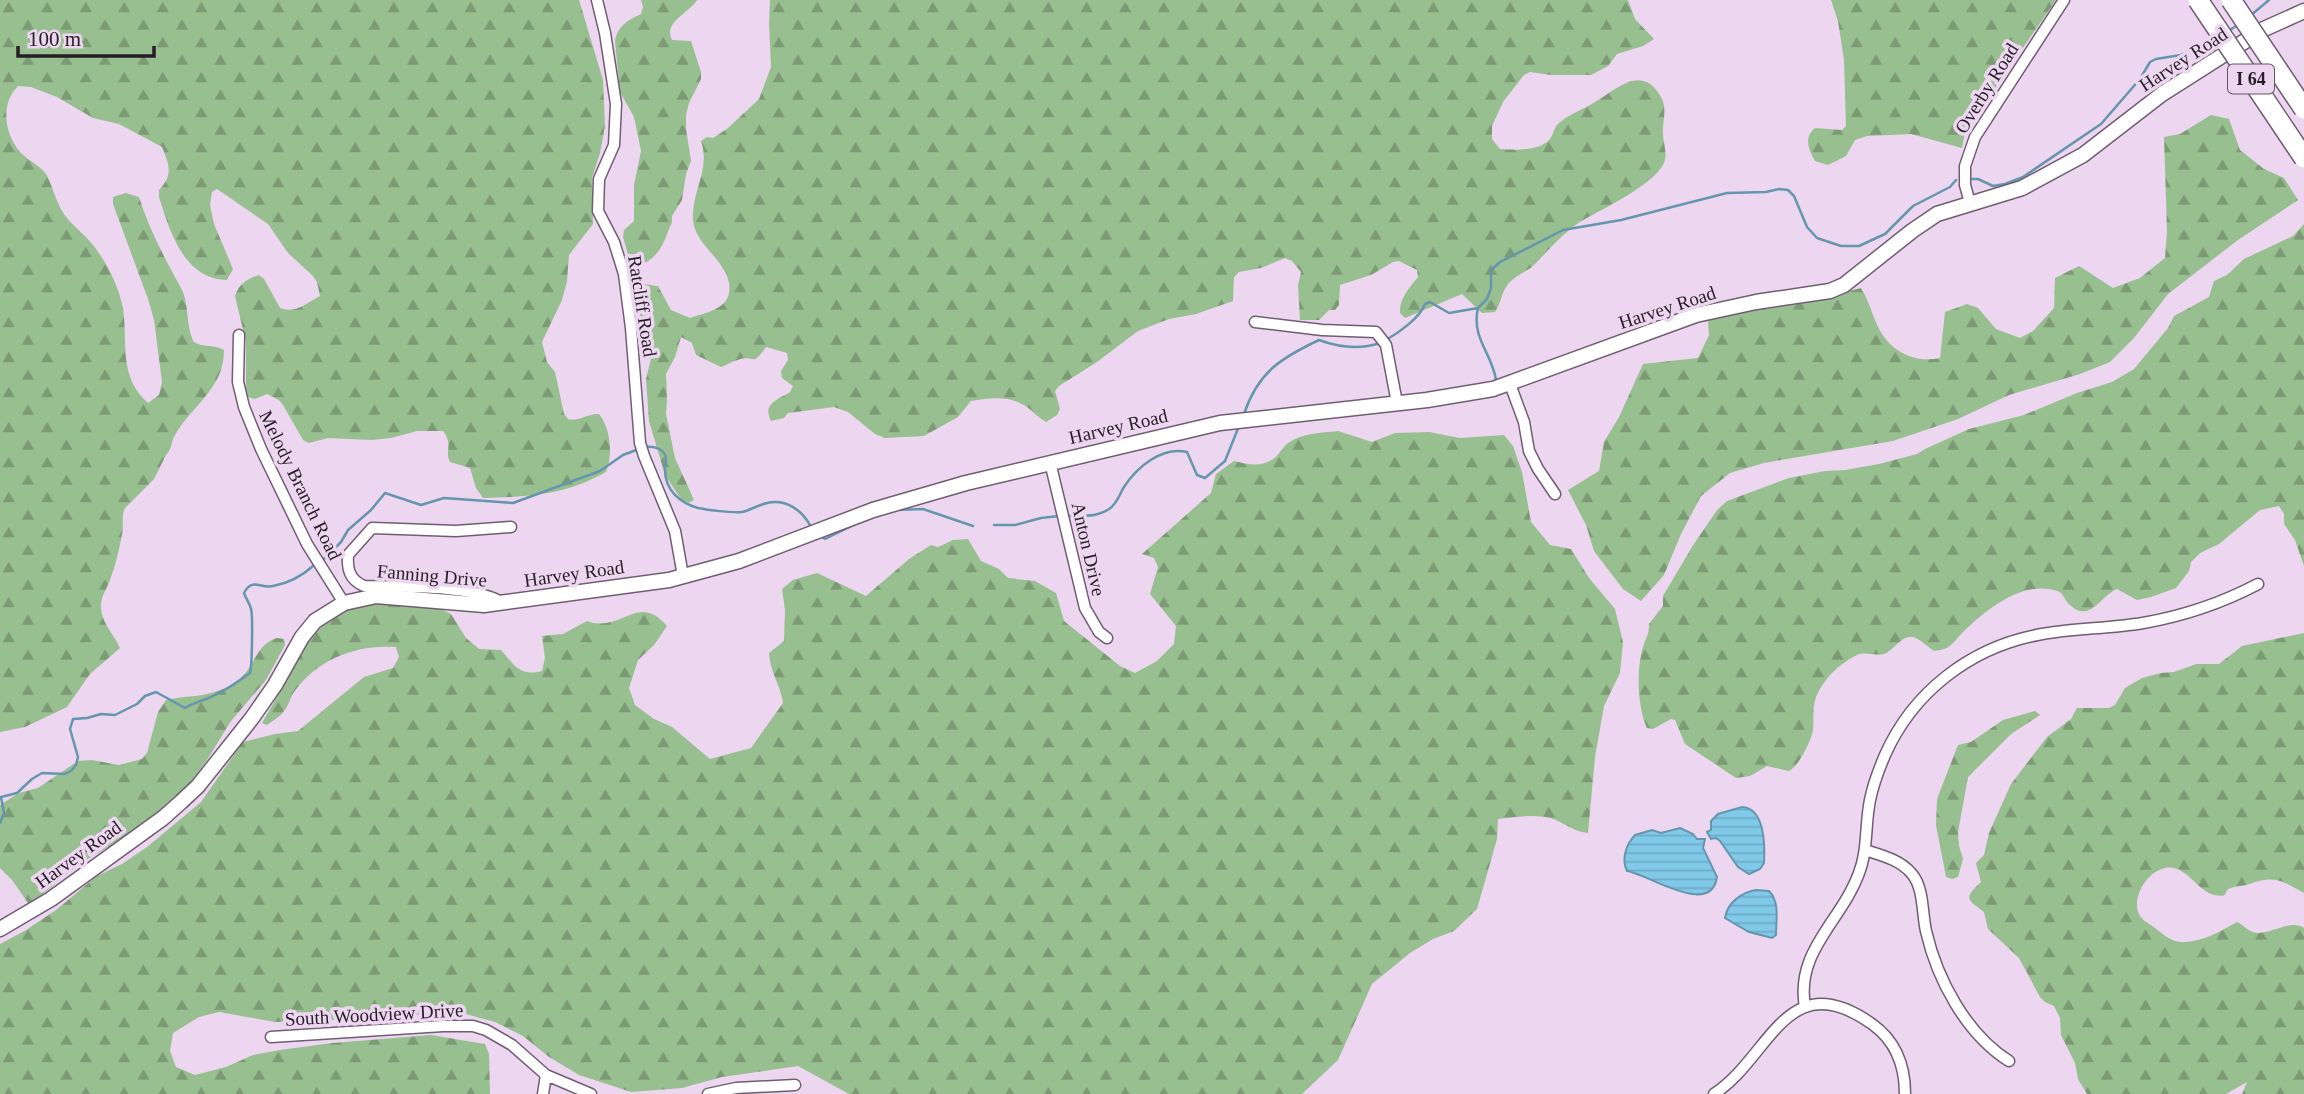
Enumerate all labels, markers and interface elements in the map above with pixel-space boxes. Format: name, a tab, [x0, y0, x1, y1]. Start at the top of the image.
scale bar	[18, 14, 154, 58]
street label: Harvey Road	[2135, 23, 2232, 96]
text: 100 m	[28, 27, 81, 51]
street label: Overby Road	[1951, 39, 2023, 137]
road number: I 64	[2228, 64, 2274, 94]
street label: Ratcliff Road	[624, 254, 661, 359]
street label: Harvey Road	[1616, 282, 1719, 333]
street label: Harvey Road	[1067, 405, 1170, 448]
street label: Melody Branch Road	[255, 407, 346, 564]
street label: Anton Drive	[1068, 500, 1109, 598]
street label: Harvey Road	[523, 556, 626, 591]
street label: Fanning Drive	[376, 560, 488, 591]
street label: Harvey Road	[31, 816, 126, 893]
street label: South Woodview Drive	[284, 999, 464, 1030]

